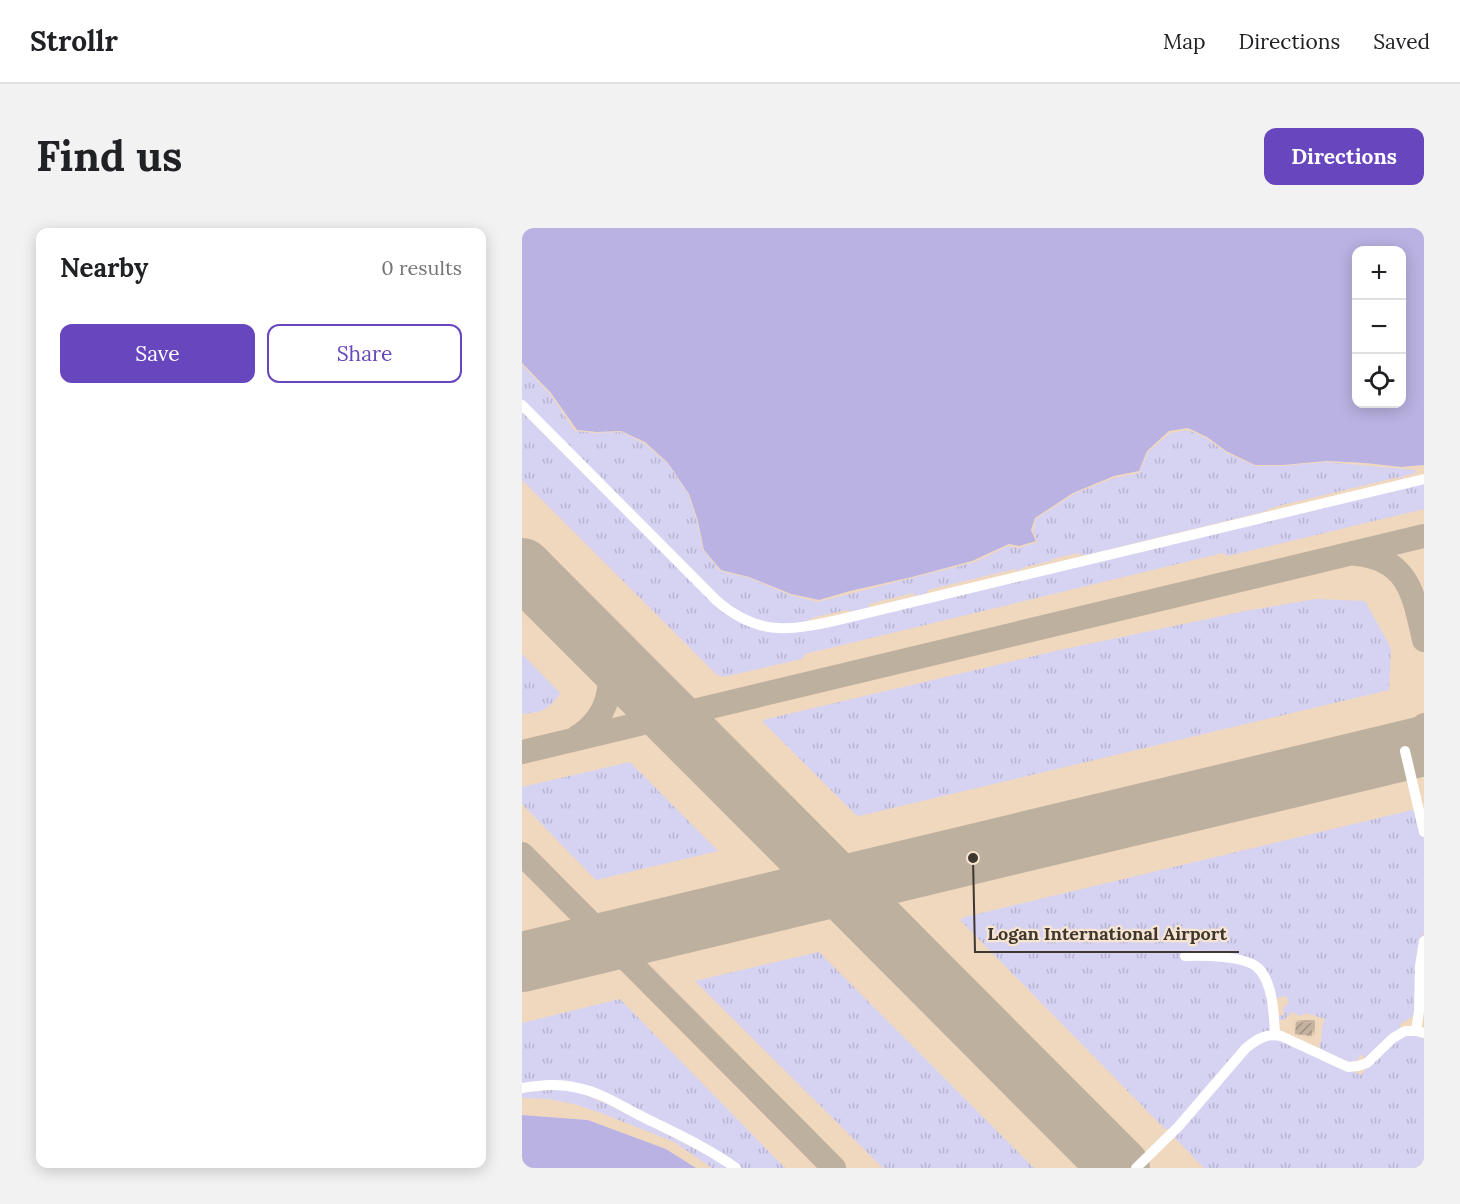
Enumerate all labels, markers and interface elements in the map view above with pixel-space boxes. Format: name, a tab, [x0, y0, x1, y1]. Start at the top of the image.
text: Strollr	[30, 23, 118, 59]
text: Map	[1163, 28, 1206, 55]
text: Directions	[1239, 28, 1340, 55]
text: Saved	[1373, 28, 1430, 55]
button: Directions	[1264, 128, 1424, 185]
text: Find us	[36, 129, 182, 183]
map controls	[1352, 246, 1406, 408]
button: +	[1352, 246, 1406, 300]
text: Nearby	[60, 251, 148, 284]
text: 0 results	[381, 255, 462, 280]
button: −	[1352, 300, 1406, 354]
button: Save	[60, 324, 255, 383]
button: Share	[267, 324, 462, 383]
button: locate	[1352, 354, 1406, 408]
callout: Logan International Airport	[975, 916, 1239, 952]
text: Logan International Airport	[987, 922, 1227, 945]

